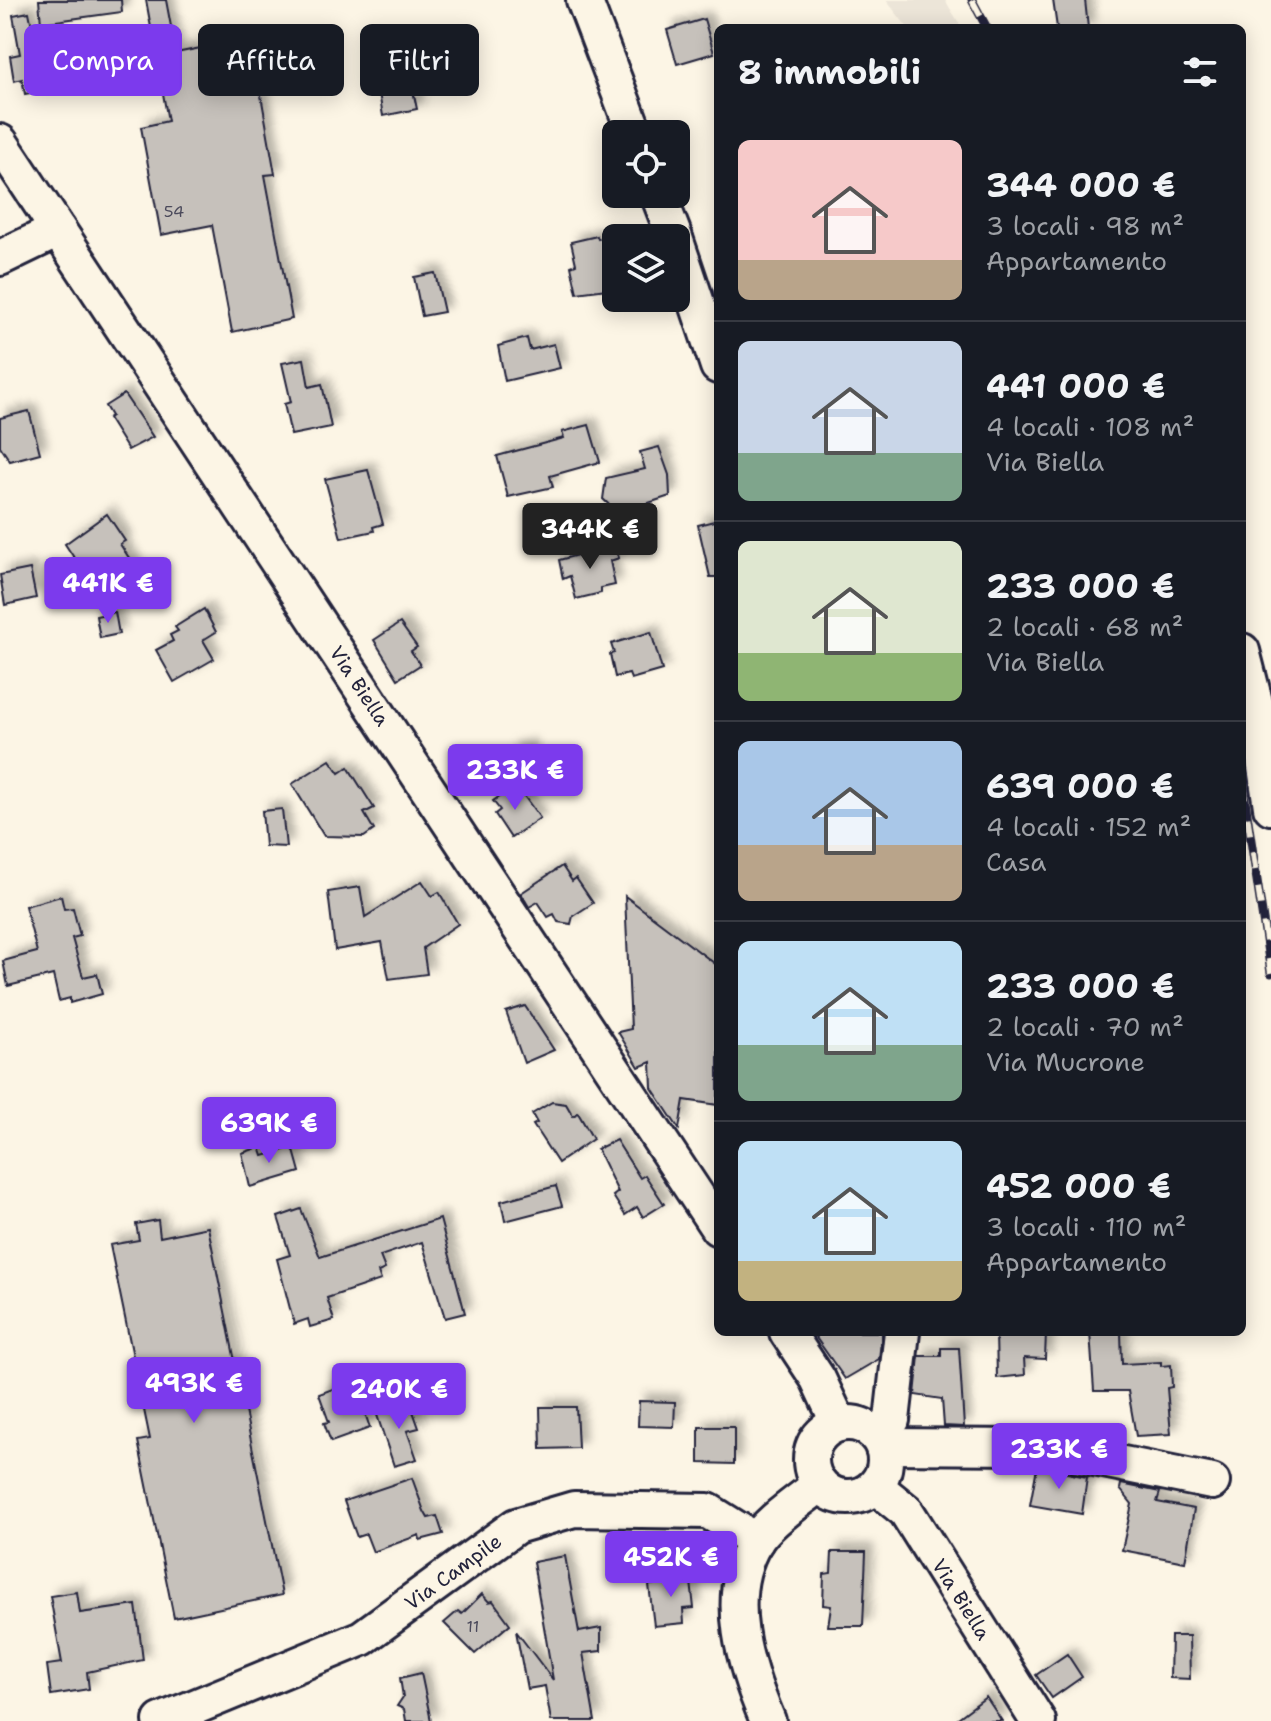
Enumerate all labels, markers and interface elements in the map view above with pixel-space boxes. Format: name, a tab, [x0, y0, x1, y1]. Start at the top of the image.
chip: Compra	[24, 24, 182, 96]
chip: Affitta	[198, 24, 344, 96]
chip: Filtri	[360, 24, 479, 96]
text: 8 immobili	[738, 49, 921, 95]
icon: filters	[1178, 50, 1222, 94]
map controls	[602, 120, 690, 312]
button: locate	[602, 120, 690, 208]
text: 344 000 €	[986, 162, 1175, 208]
icon: home	[802, 172, 898, 268]
house number: 54	[164, 201, 184, 222]
text: 3 locali · 98 m²	[986, 208, 1184, 243]
button: layers	[602, 224, 690, 312]
text: Appartamento	[986, 243, 1167, 278]
text: 441 000 €	[986, 363, 1165, 409]
icon: home	[802, 373, 898, 469]
text: 4 locali · 108 m²	[986, 409, 1194, 444]
text: Via Biella	[986, 444, 1104, 479]
pin: 344K €	[525, 503, 655, 571]
text: 344K €	[540, 511, 640, 546]
pin: 441K €	[43, 557, 173, 625]
text: 233 000 €	[986, 563, 1175, 609]
text: 441K €	[62, 565, 154, 600]
icon: home	[802, 573, 898, 669]
text: 2 locali · 68 m²	[986, 609, 1184, 644]
street label: Via Biella	[324, 641, 396, 731]
text: Via Biella	[986, 644, 1104, 679]
pin: 233K €	[450, 744, 580, 812]
text: 233K €	[466, 752, 564, 787]
text: 639 000 €	[986, 763, 1174, 809]
icon: home	[802, 773, 898, 869]
text: 4 locali · 152 m²	[986, 809, 1191, 844]
text: Casa	[986, 844, 1046, 879]
text: 233 000 €	[986, 963, 1175, 1009]
icon: home	[802, 973, 898, 1069]
text: 2 locali · 70 m²	[986, 1009, 1184, 1044]
text: Via Mucrone	[986, 1044, 1145, 1079]
pin: 639K €	[204, 1097, 334, 1165]
text: 639K €	[220, 1105, 318, 1140]
text: 452 000 €	[986, 1163, 1171, 1209]
icon: home	[802, 1173, 898, 1269]
text: 3 locali · 110 m²	[986, 1209, 1187, 1244]
text: Appartamento	[986, 1244, 1167, 1279]
pin: 493K €	[129, 1357, 259, 1425]
pin: 240K €	[334, 1363, 464, 1431]
text: 493K €	[145, 1365, 243, 1400]
text: 240K €	[350, 1371, 448, 1406]
pin: 233K €	[994, 1423, 1124, 1491]
text: 233K €	[1010, 1431, 1108, 1466]
street label: Via Campile	[399, 1528, 507, 1616]
pin: 452K €	[606, 1531, 736, 1599]
text: 452K €	[623, 1539, 719, 1574]
street label: Via Biella	[926, 1554, 997, 1645]
house number: 11	[467, 1616, 479, 1637]

